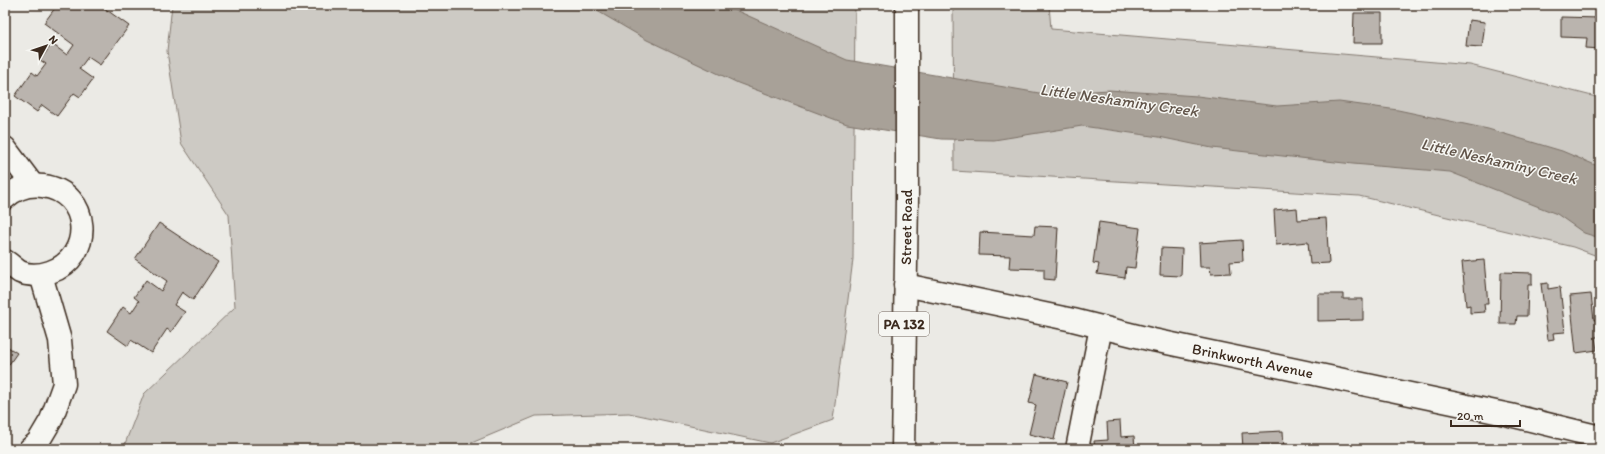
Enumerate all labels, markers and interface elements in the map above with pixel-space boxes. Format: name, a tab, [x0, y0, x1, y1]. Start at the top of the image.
north arrow	[26, 26, 66, 66]
text: N	[46, 33, 61, 47]
water label: Little Neshaminy Creek	[1039, 80, 1200, 121]
water label: Little Neshaminy Creek	[1419, 134, 1579, 188]
street label: Street Road	[897, 188, 916, 265]
road number: PA 132	[879, 312, 929, 336]
street label: Brinkworth Avenue	[1190, 339, 1315, 382]
scale bar	[1451, 402, 1520, 428]
text: 20 m	[1457, 409, 1484, 423]

